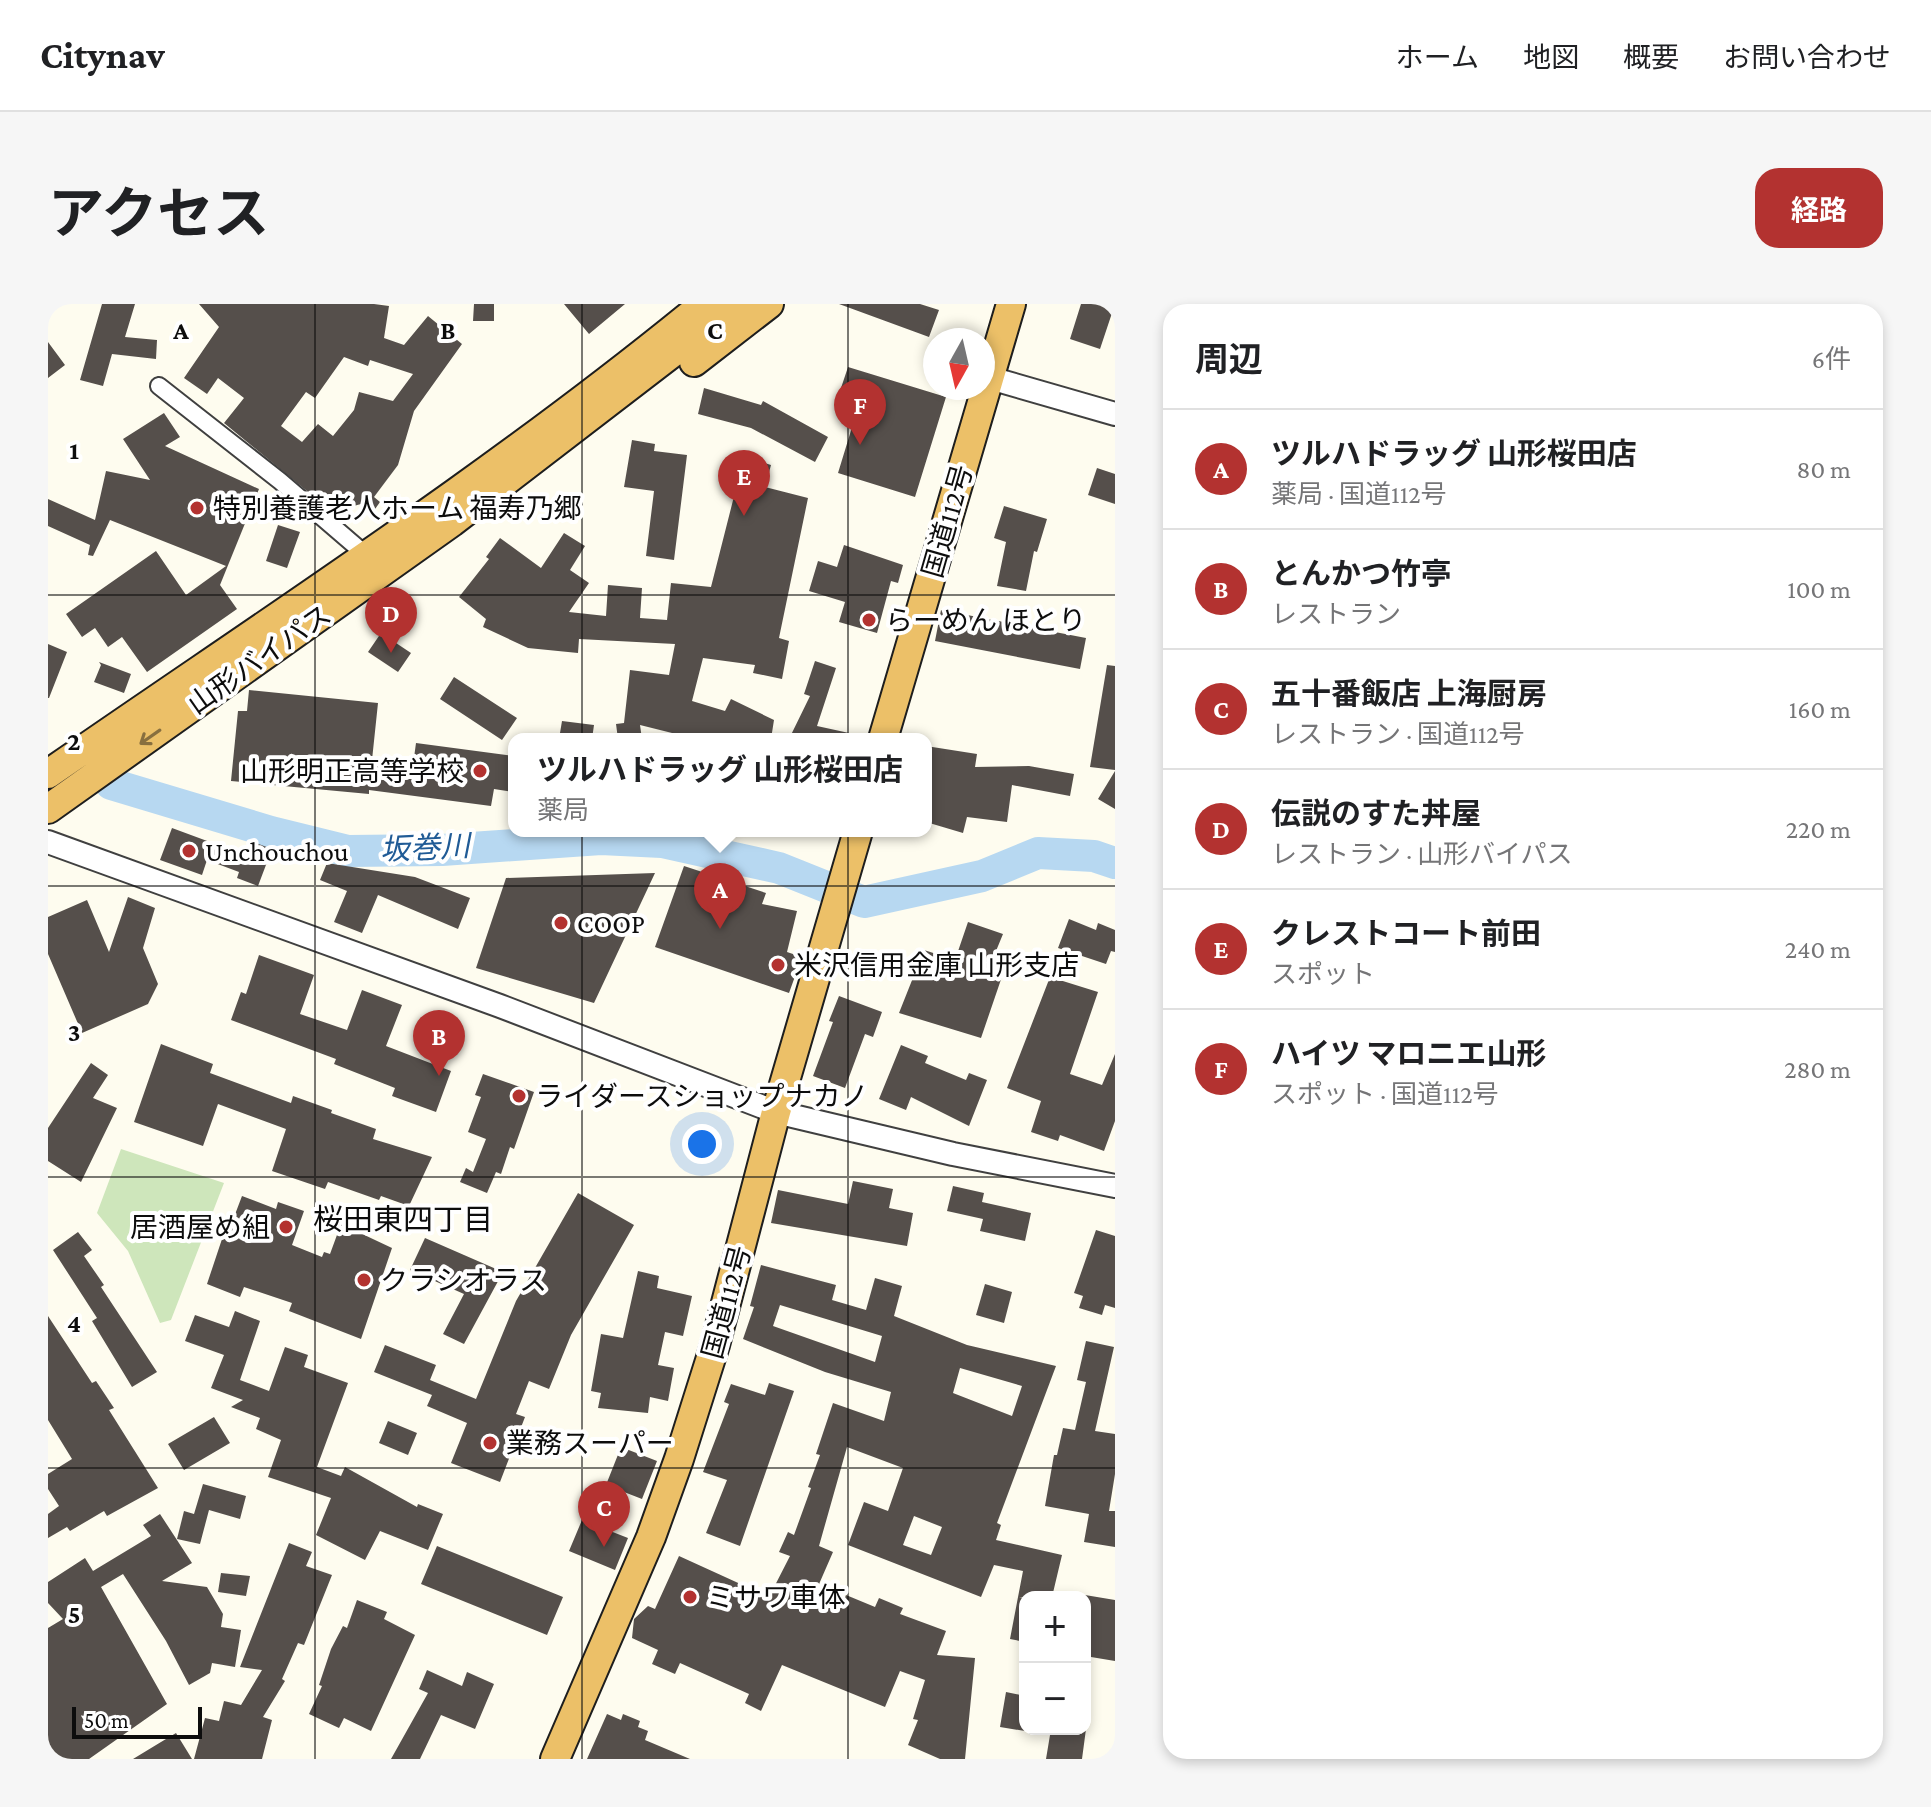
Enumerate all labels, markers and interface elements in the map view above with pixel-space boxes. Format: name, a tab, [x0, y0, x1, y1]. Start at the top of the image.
text: Citynav	[40, 34, 165, 76]
text: ホーム	[1396, 42, 1479, 73]
text: 地図	[1523, 42, 1579, 73]
text: 概要	[1623, 42, 1679, 73]
text: お問い合わせ	[1723, 42, 1891, 73]
button: 経路	[1755, 168, 1883, 248]
text: アクセス	[48, 183, 269, 245]
text: A	[172, 316, 189, 345]
text: B	[440, 316, 456, 345]
text: C	[707, 316, 723, 345]
north arrow	[923, 328, 995, 400]
text: 周辺	[1195, 341, 1263, 378]
text: 6件	[1812, 345, 1851, 374]
pin: F	[834, 379, 886, 445]
text: 1	[69, 436, 79, 465]
text: ツルハドラッグ 山形桜田店	[1271, 437, 1637, 470]
pin: E	[718, 450, 770, 516]
text: A	[1213, 455, 1229, 484]
text: 80 m	[1797, 455, 1851, 484]
street label: 国道112号	[917, 461, 978, 581]
text: 薬局 · 国道112号	[1271, 480, 1447, 509]
place label: 特別養護老人ホーム 福寿乃郷	[213, 493, 581, 524]
marker: 特別養護老人ホーム 福寿乃郷	[188, 499, 206, 517]
text: とんかつ竹亭	[1271, 557, 1451, 590]
text: B	[1213, 575, 1229, 604]
text: 100 m	[1787, 575, 1851, 604]
pin: D	[365, 587, 417, 653]
street label: 山形バイパス	[182, 599, 337, 720]
text: レストラン	[1271, 600, 1401, 629]
place label: らーめん ほとり	[885, 605, 1086, 636]
marker: らーめん ほとり	[860, 611, 878, 629]
text: 五十番飯店 上海厨房	[1271, 677, 1547, 710]
text: C	[1213, 695, 1229, 724]
text: 160 m	[1789, 695, 1851, 724]
text: レストラン · 国道112号	[1271, 720, 1525, 749]
text: 2	[67, 727, 81, 756]
one-way arrow	[139, 729, 161, 745]
popup	[508, 733, 932, 837]
text: ツルハドラッグ 山形桜田店	[537, 753, 903, 786]
place label: 山形明正高等学校	[240, 756, 464, 787]
marker: 山形明正高等学校	[471, 762, 489, 780]
text: 薬局	[537, 796, 589, 825]
text: 伝説のすた丼屋	[1271, 797, 1481, 830]
text: D	[1212, 815, 1230, 844]
text: 220 m	[1786, 815, 1851, 844]
water label: 坂巻川	[379, 829, 474, 866]
place label: Unchouchou	[205, 836, 349, 867]
text: レストラン · 山形バイパス	[1271, 840, 1572, 869]
marker: Unchouchou	[180, 842, 198, 860]
pin: A	[694, 863, 746, 929]
place label: COOP	[577, 908, 645, 939]
marker: COOP	[552, 914, 570, 932]
text: クレストコート前田	[1271, 917, 1541, 950]
text: E	[1214, 935, 1228, 964]
text: 240 m	[1785, 935, 1851, 964]
place label: 米沢信用金庫 山形支店	[794, 950, 1079, 981]
marker: 米沢信用金庫 山形支店	[769, 956, 787, 974]
text: スポット	[1271, 960, 1375, 989]
pin: B	[413, 1010, 465, 1076]
text: 3	[68, 1018, 80, 1047]
text: ハイツ マロニエ山形	[1271, 1037, 1546, 1070]
text: F	[1214, 1055, 1228, 1084]
text: 280 m	[1784, 1055, 1851, 1084]
text: スポット · 国道112号	[1271, 1080, 1499, 1109]
place label: ライダースショップナカノ	[535, 1081, 868, 1112]
marker: ライダースショップナカノ	[510, 1087, 528, 1105]
your location	[682, 1124, 722, 1164]
district label: 桜田東四丁目	[313, 1203, 493, 1236]
place label: 居酒屋め組	[130, 1212, 270, 1243]
marker: 居酒屋め組	[277, 1218, 295, 1236]
street label: 国道112号	[697, 1242, 756, 1362]
place label: クラシオラス	[380, 1265, 547, 1296]
marker: クラシオラス	[355, 1271, 373, 1289]
text: 4	[67, 1309, 81, 1338]
place label: 業務スーパー	[506, 1428, 674, 1459]
marker: 業務スーパー	[481, 1434, 499, 1452]
pin: C	[578, 1481, 630, 1547]
place label: ミサワ車体	[706, 1582, 846, 1613]
marker: ミサワ車体	[681, 1588, 699, 1606]
map controls	[1019, 1591, 1091, 1735]
button: +	[1019, 1591, 1091, 1663]
text: 5	[68, 1600, 80, 1629]
button: −	[1019, 1663, 1091, 1735]
scale bar	[72, 1703, 202, 1739]
text: 50 m	[84, 1708, 129, 1733]

